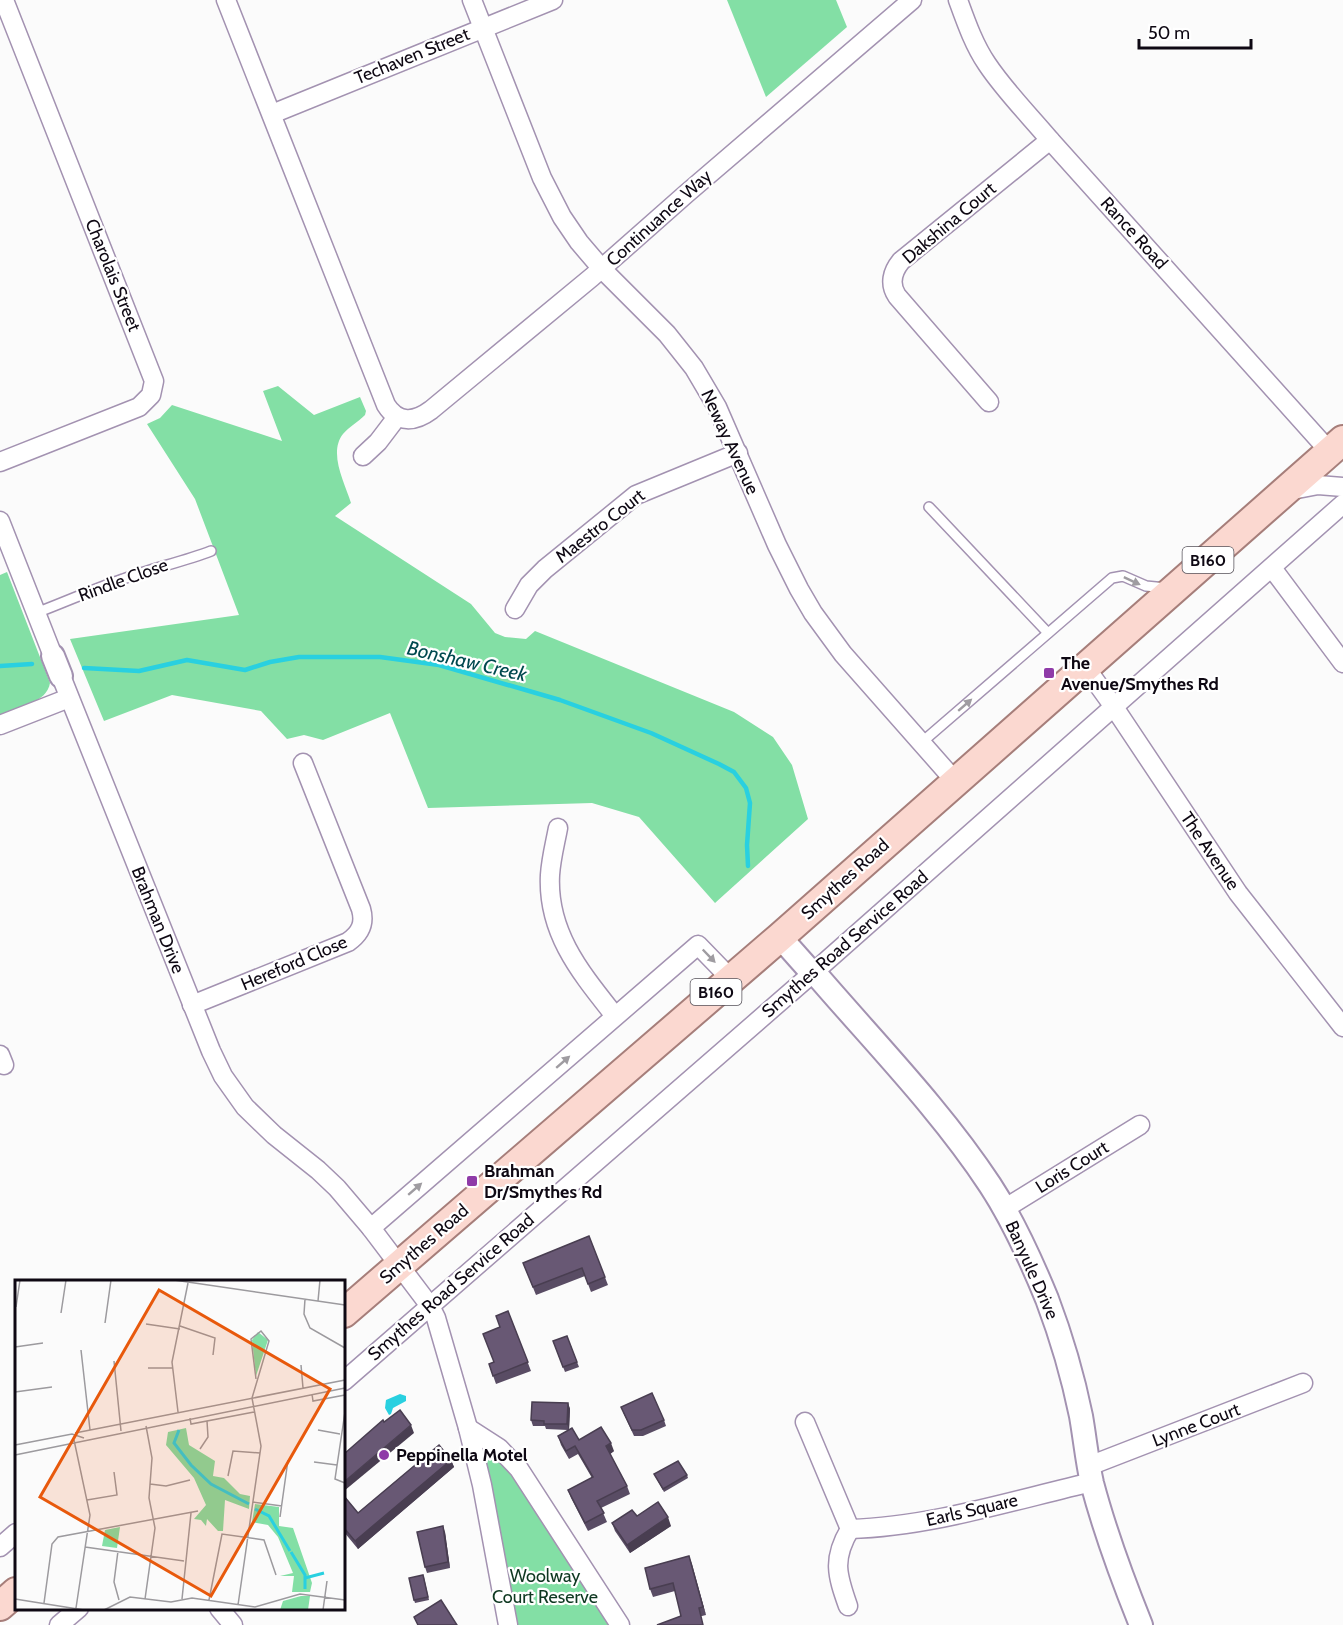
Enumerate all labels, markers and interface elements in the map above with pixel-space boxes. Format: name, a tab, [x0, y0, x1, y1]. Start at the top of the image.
scale bar	[1139, 12, 1252, 50]
text: 50 m	[1148, 22, 1190, 44]
street label: Techaven Street	[351, 23, 473, 89]
street label: Continuance Way	[602, 165, 716, 271]
street label: Dakshina Court	[898, 177, 1000, 269]
street label: Rance Road	[1096, 192, 1172, 274]
street label: Charolais Street	[80, 216, 146, 334]
street label: Neway Avenue	[696, 386, 764, 498]
street label: Maestro Court	[551, 484, 649, 568]
road number: B160	[1182, 547, 1234, 573]
street label: Rindle Close	[75, 554, 171, 606]
one-way arrow	[1124, 576, 1141, 585]
water label: Bonshaw Creek	[405, 636, 530, 687]
place label: The Avenue/Smythes Rd	[1061, 652, 1219, 695]
marker: The Avenue/Smythes Rd	[1042, 666, 1056, 680]
one-way arrow	[957, 699, 972, 712]
street label: The Avenue	[1176, 808, 1244, 894]
street label: Smythes Road	[797, 834, 893, 924]
street label: Brahman Drive	[127, 863, 189, 977]
street label: Smythes Road Service Road	[757, 866, 933, 1022]
street label: Hereford Close	[238, 931, 350, 995]
one-way arrow	[702, 949, 716, 964]
road number: B160	[690, 979, 742, 1005]
one-way arrow	[555, 1056, 570, 1069]
street label: Loris Court	[1032, 1136, 1112, 1198]
place label: Brahman Dr/Smythes Rd	[484, 1160, 602, 1203]
marker: Brahman Dr/Smythes Rd	[465, 1174, 479, 1188]
one-way arrow	[407, 1183, 422, 1196]
street label: Smythes Road	[375, 1199, 473, 1289]
street label: Smythes Road Service Road	[363, 1209, 539, 1365]
street label: Banyule Drive	[1000, 1217, 1064, 1323]
inset map	[15, 1280, 345, 1610]
street label: Lynne Court	[1149, 1398, 1243, 1452]
place label: Peppinella Motel	[396, 1444, 528, 1466]
marker: Peppinella Motel	[377, 1448, 391, 1462]
street label: Earls Square	[924, 1489, 1020, 1531]
park label: Woolway Court Reserve	[492, 1565, 598, 1608]

